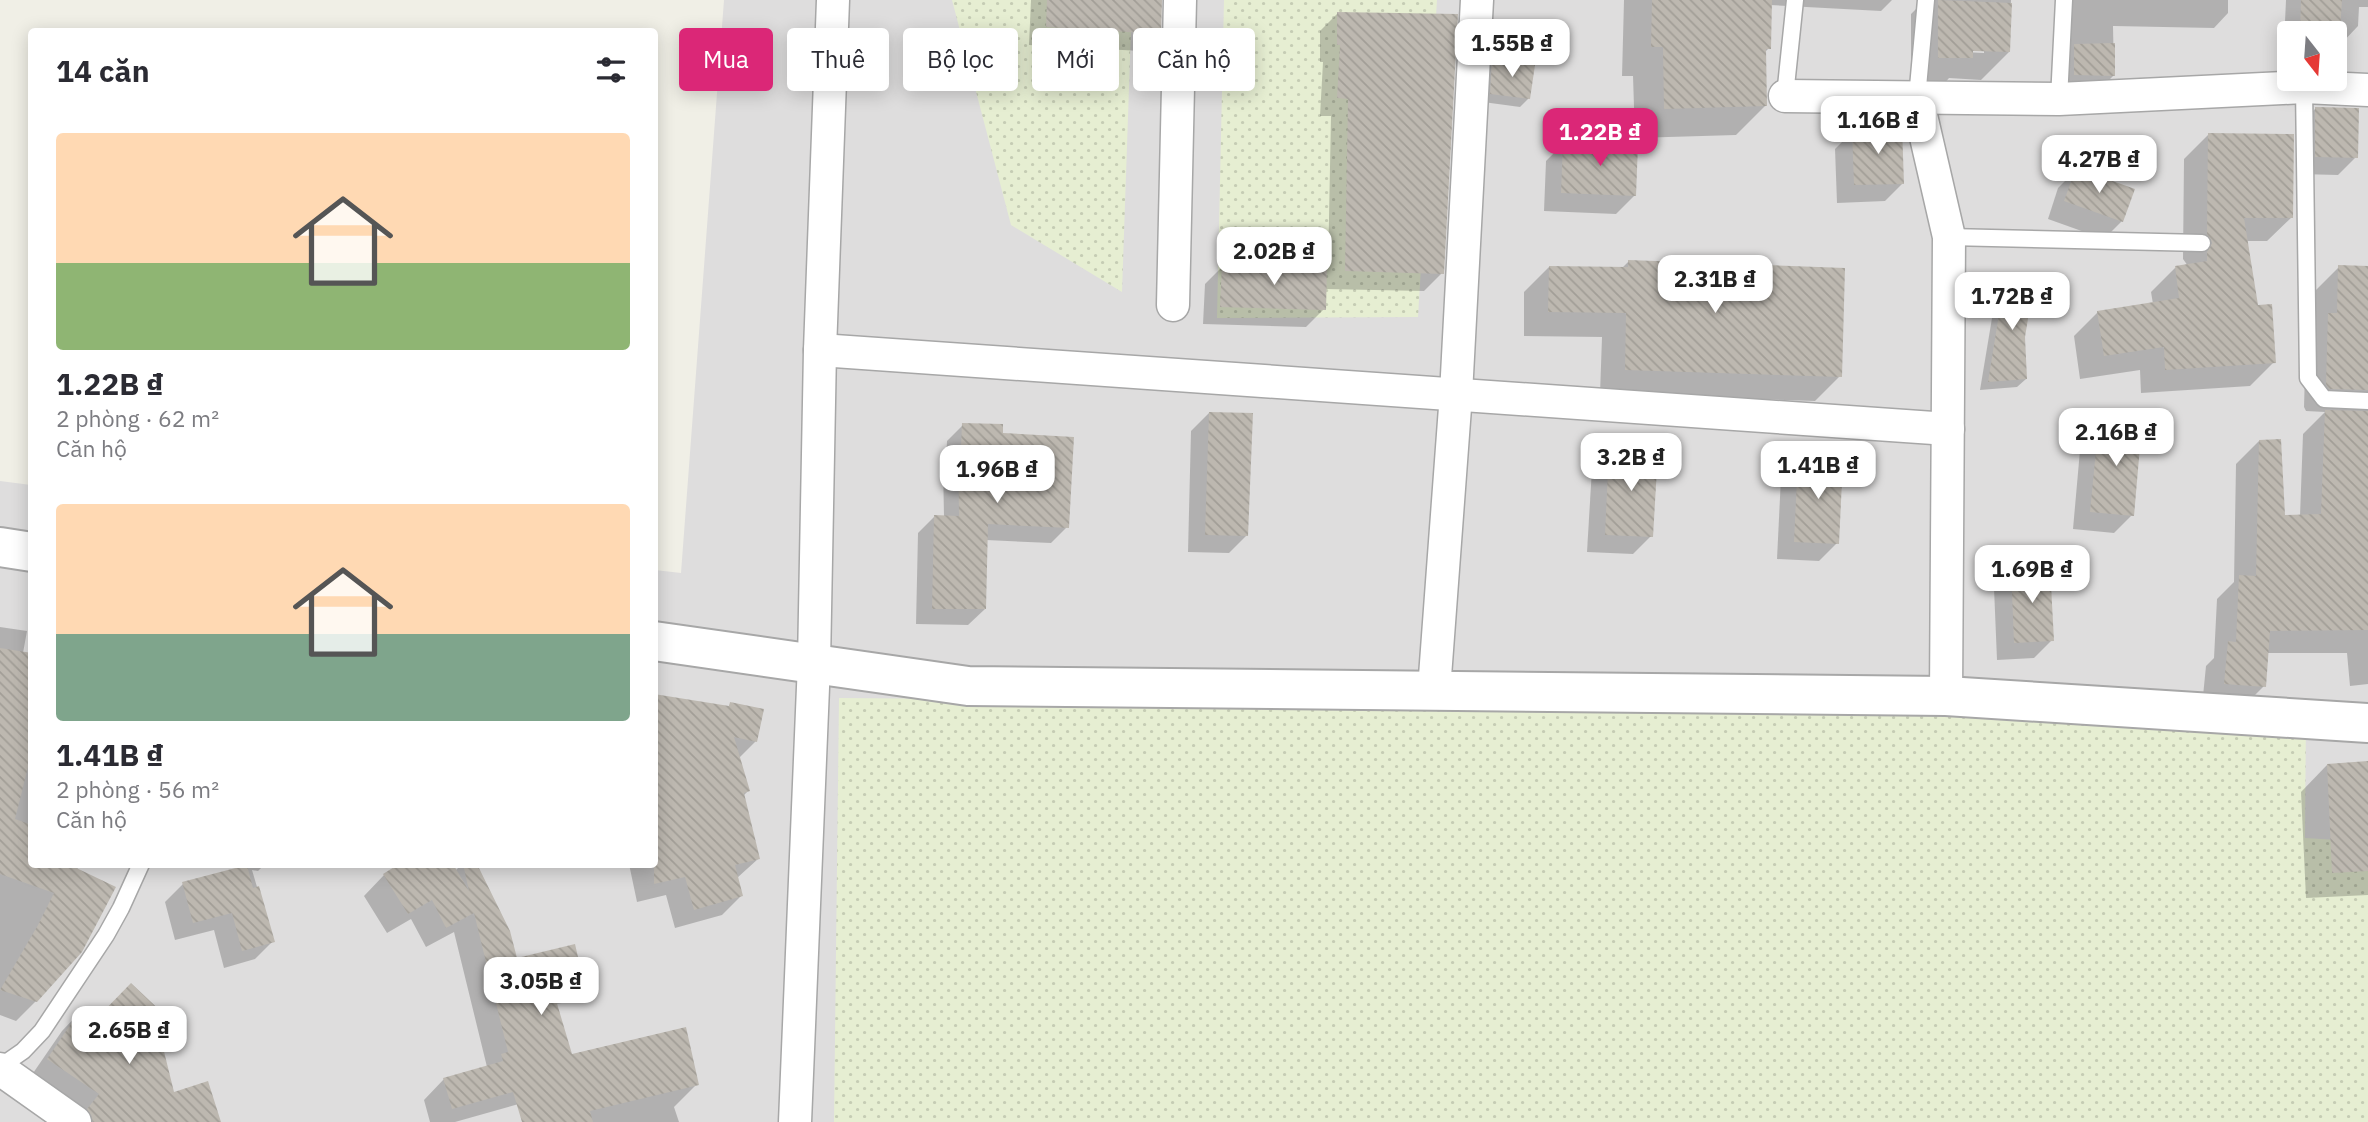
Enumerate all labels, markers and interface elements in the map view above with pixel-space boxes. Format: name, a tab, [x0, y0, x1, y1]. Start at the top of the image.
pin: 1.55B ₫	[1447, 20, 1577, 79]
north arrow	[2277, 21, 2347, 91]
map controls	[2277, 21, 2347, 91]
text: 1.55B ₫	[1471, 27, 1553, 57]
chip: Mua	[679, 28, 773, 91]
chip: Thuê	[787, 28, 889, 91]
chip: Bộ lọc	[903, 28, 1018, 91]
chip: Mới	[1032, 28, 1119, 91]
chip: Căn hộ	[1133, 28, 1255, 91]
text: 14 căn	[56, 51, 150, 90]
icon: filters	[592, 51, 630, 89]
pin: 1.16B ₫	[1813, 96, 1943, 156]
text: 1.16B ₫	[1837, 104, 1919, 134]
pin: 1.22B ₫	[1535, 108, 1665, 168]
text: 1.22B ₫	[1559, 116, 1641, 146]
pin: 4.27B ₫	[2034, 136, 2164, 195]
text: 4.27B ₫	[2058, 143, 2140, 173]
icon: home	[280, 178, 406, 304]
pin: 2.02B ₫	[1209, 228, 1339, 287]
text: 2.02B ₫	[1233, 235, 1315, 265]
pin: 2.31B ₫	[1650, 256, 1780, 315]
text: 2.31B ₫	[1674, 263, 1756, 293]
pin: 1.72B ₫	[1947, 272, 2077, 332]
text: 1.72B ₫	[1971, 280, 2053, 310]
text: 1.22B ₫	[56, 364, 164, 403]
text: 2 phòng · 62 m²	[56, 403, 219, 433]
pin: 2.16B ₫	[2051, 408, 2181, 468]
text: 2.16B ₫	[2075, 416, 2157, 446]
text: Căn hộ	[56, 433, 127, 463]
pin: 3.2B ₫	[1574, 434, 1688, 493]
text: 3.2B ₫	[1597, 441, 1665, 471]
pin: 1.41B ₫	[1753, 442, 1883, 501]
pin: 1.96B ₫	[932, 446, 1062, 505]
text: 1.41B ₫	[1777, 449, 1859, 479]
text: 1.96B ₫	[956, 453, 1038, 483]
pin: 1.69B ₫	[1967, 546, 2097, 605]
icon: home	[280, 549, 406, 675]
text: 1.69B ₫	[1991, 553, 2073, 583]
text: 1.41B ₫	[56, 735, 164, 774]
text: 2 phòng · 56 m²	[56, 774, 219, 804]
text: Căn hộ	[56, 804, 127, 834]
pin: 3.05B ₫	[476, 958, 606, 1017]
text: 3.05B ₫	[500, 965, 582, 995]
pin: 2.65B ₫	[64, 1006, 194, 1066]
text: 2.65B ₫	[88, 1014, 170, 1044]

